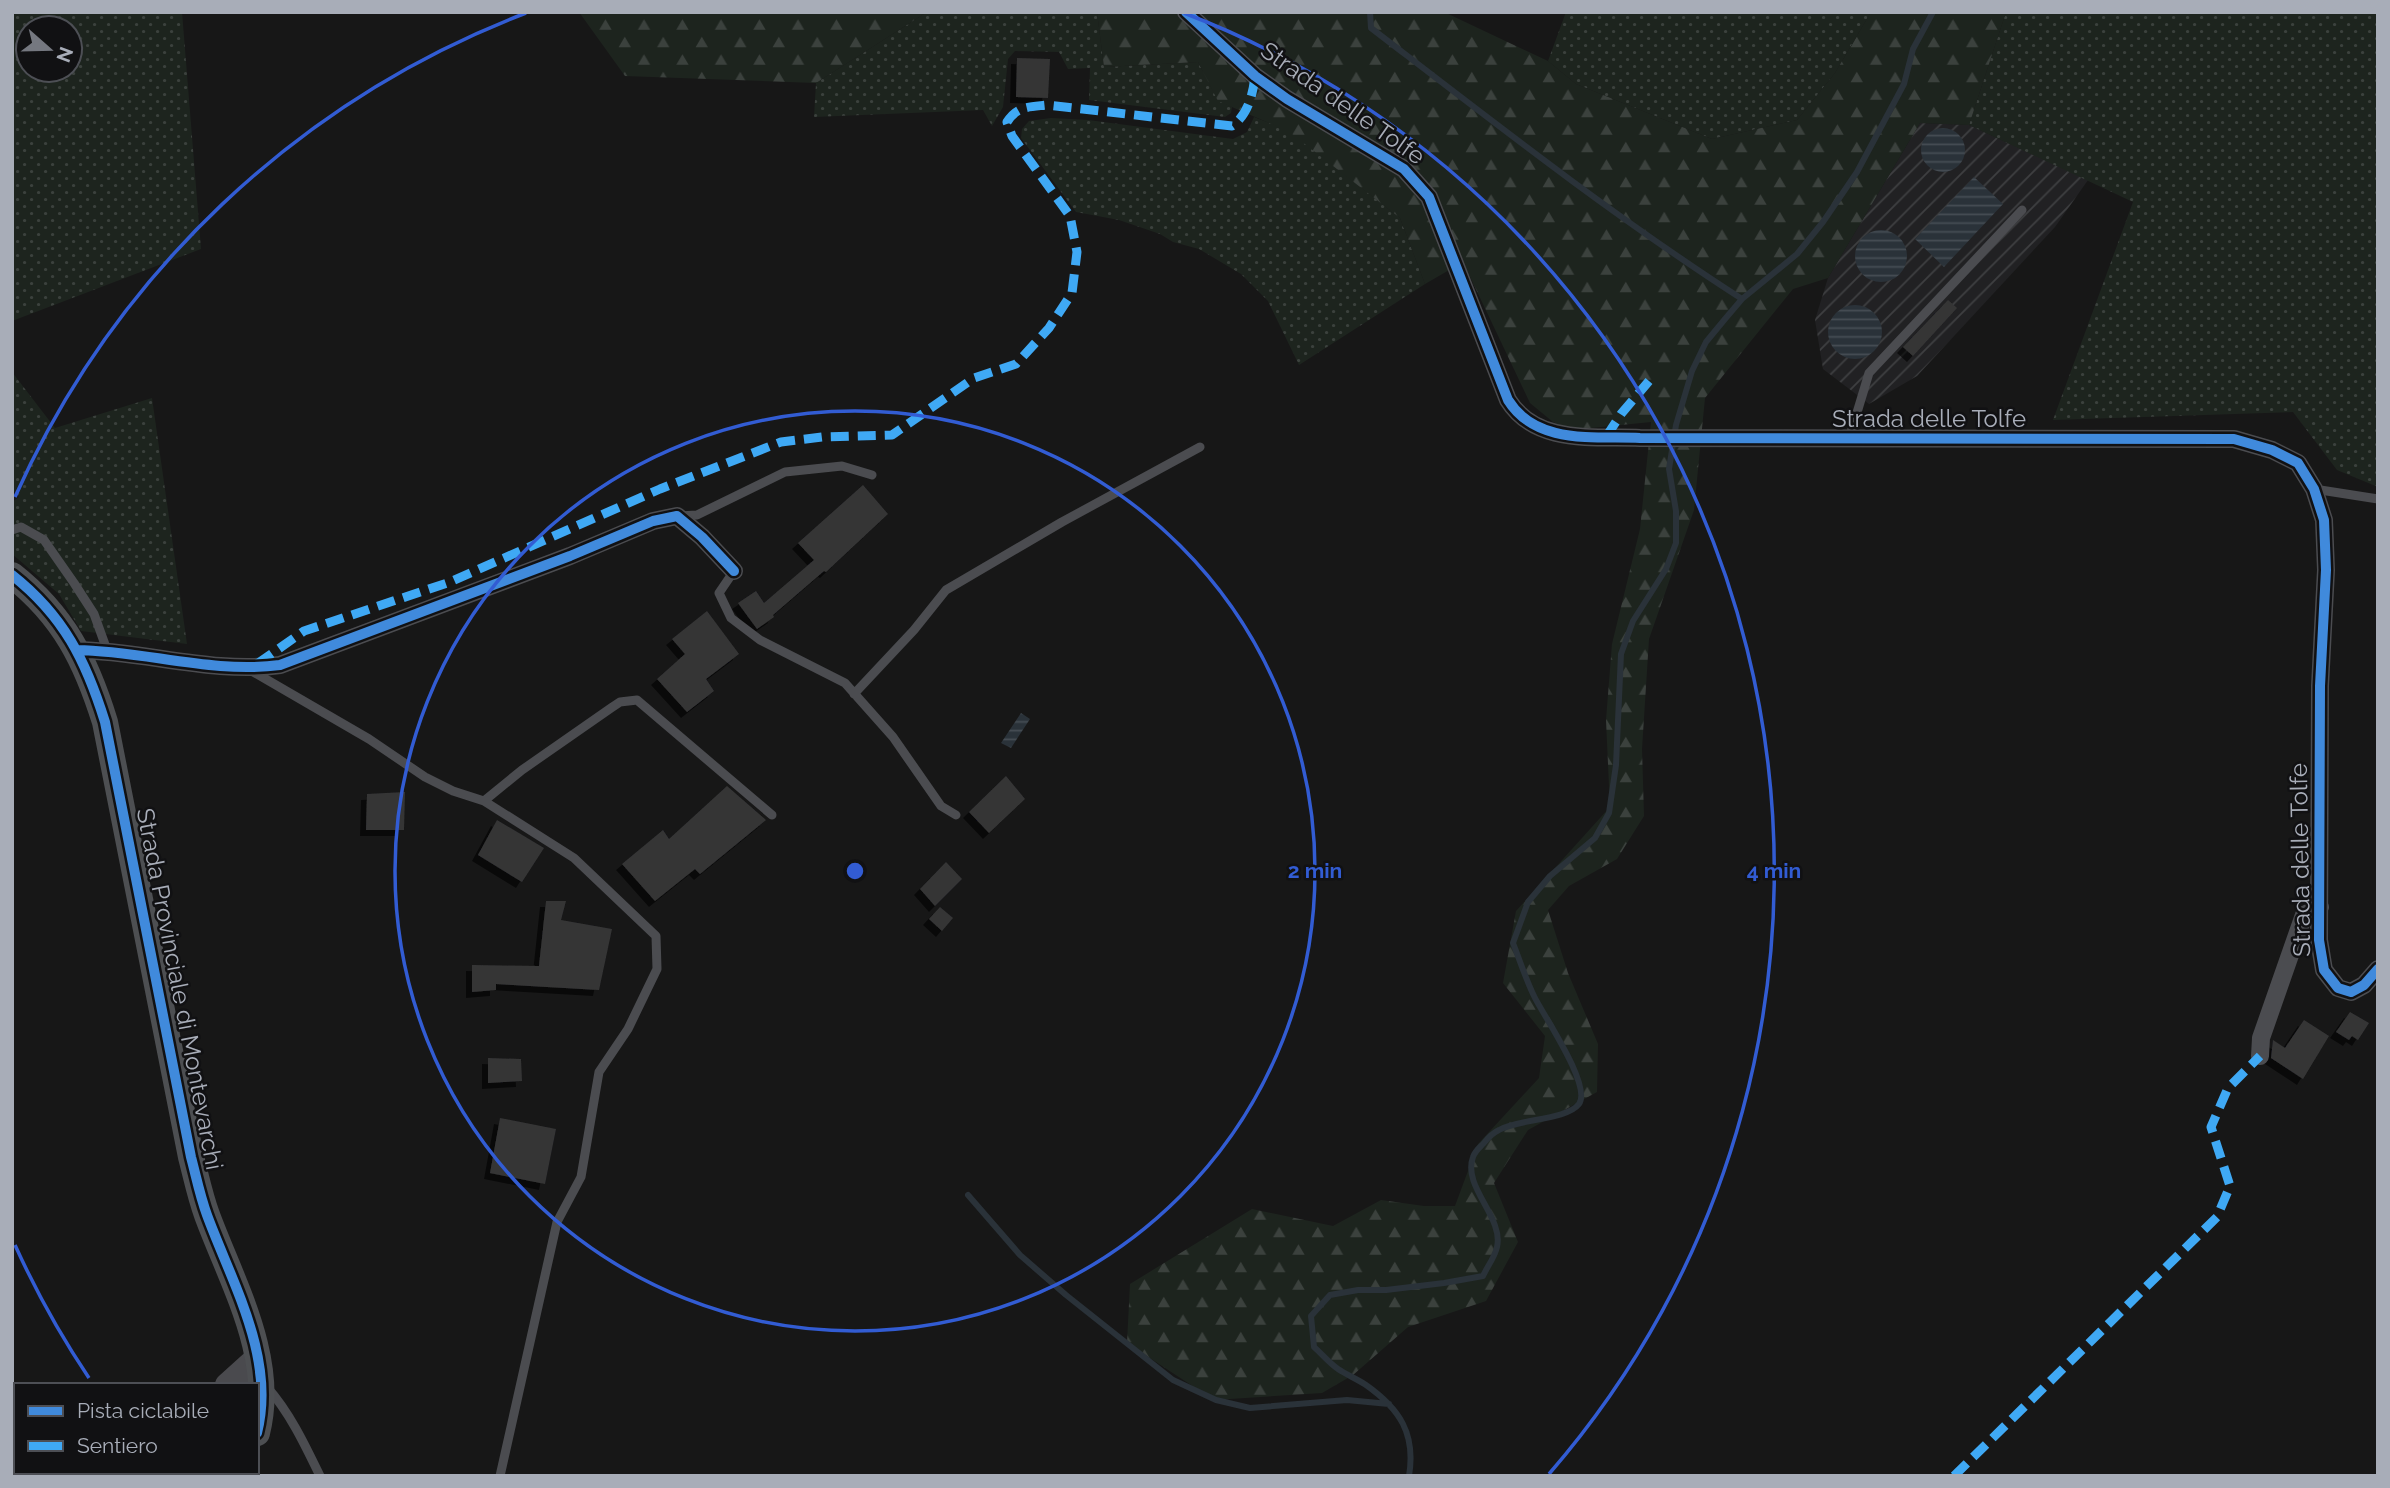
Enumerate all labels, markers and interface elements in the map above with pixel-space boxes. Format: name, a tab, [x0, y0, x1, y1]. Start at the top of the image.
north arrow	[14, 14, 84, 84]
street label: Strada delle Tolfe	[1255, 36, 1431, 170]
text: N	[52, 44, 78, 65]
street label: Strada delle Tolfe	[1832, 404, 2026, 433]
street label: Strada delle Tolfe	[2284, 763, 2316, 957]
street label: Strada Provinciale di Montevarchi	[131, 806, 229, 1172]
text: 2 min	[1288, 858, 1342, 883]
text: 4 min	[1747, 858, 1801, 883]
centre of rings	[843, 859, 867, 883]
legend	[14, 1383, 259, 1474]
text: Pista ciclabile	[77, 1398, 209, 1423]
text: Sentiero	[77, 1433, 158, 1458]

